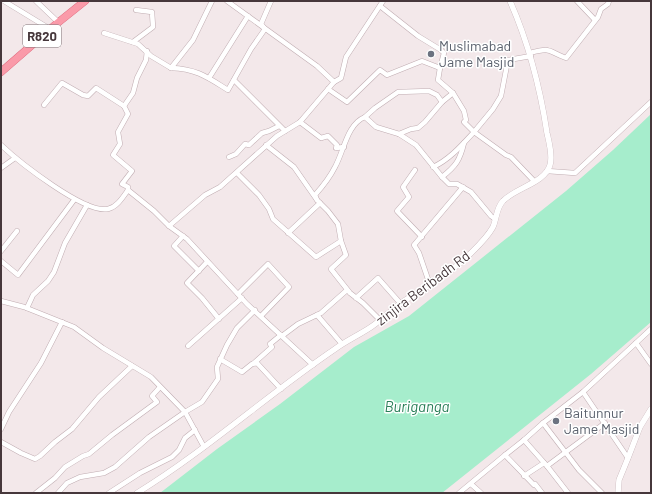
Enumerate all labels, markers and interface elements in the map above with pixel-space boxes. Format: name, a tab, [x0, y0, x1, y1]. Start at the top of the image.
road number: R820	[23, 25, 61, 47]
place label: Muslimabad Jame Masjid	[439, 37, 515, 70]
marker: Muslimabad Jame Masjid	[426, 49, 436, 59]
street label: zinjira Beribadh Rd	[372, 247, 473, 328]
water label: Buriganga	[384, 397, 450, 415]
place label: Baitunnur Jame Masjid	[564, 404, 640, 437]
marker: Baitunnur Jame Masjid	[551, 416, 561, 426]

